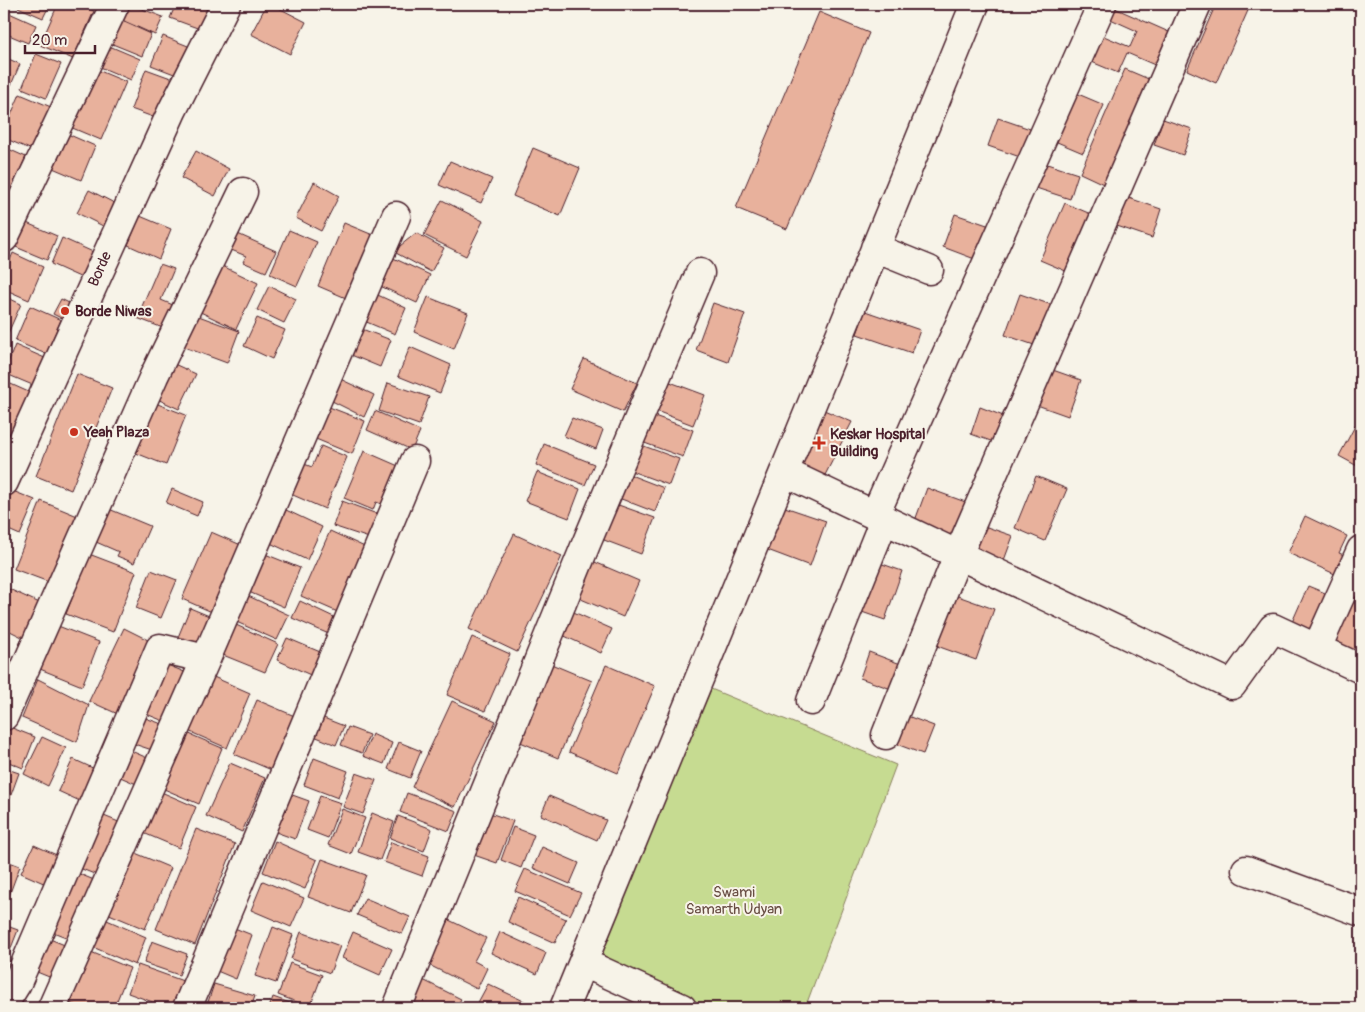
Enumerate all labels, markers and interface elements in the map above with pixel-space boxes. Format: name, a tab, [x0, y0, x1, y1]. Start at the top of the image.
scale bar	[25, 22, 95, 54]
text: 20 m	[32, 31, 67, 50]
street label: Borde	[84, 248, 116, 290]
place label: Borde Niwas	[75, 302, 152, 321]
marker: Borde Niwas	[59, 305, 71, 317]
place label: Yeah Plaza	[83, 423, 149, 442]
place label: Keskar Hospital Building	[830, 425, 926, 461]
marker: Yeah Plaza	[68, 426, 80, 438]
marker: Keskar Hospital Building	[812, 436, 826, 450]
park label: Swami Samarth Udyan	[686, 883, 782, 919]

